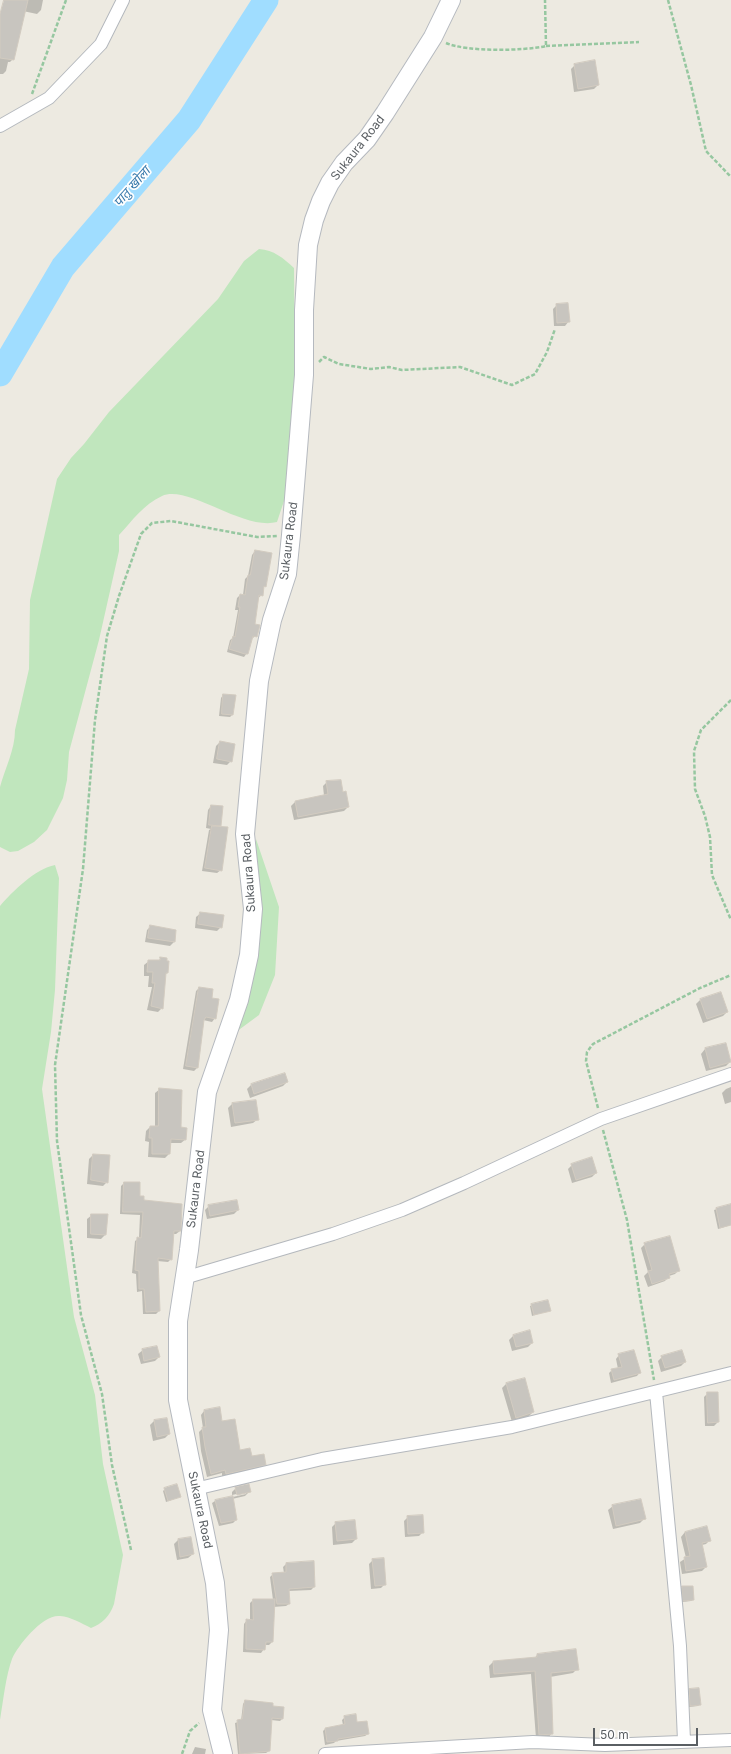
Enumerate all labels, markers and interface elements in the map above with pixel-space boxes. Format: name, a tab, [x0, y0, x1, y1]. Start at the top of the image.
street label: Sukaura Road	[328, 113, 388, 183]
water label: पातु खोला	[110, 164, 154, 210]
street label: Sukaura Road	[277, 501, 301, 581]
street label: Sukaura Road	[239, 833, 259, 913]
street label: Sukaura Road	[184, 1149, 208, 1229]
street label: Sukaura Road	[185, 1470, 215, 1550]
scale bar	[595, 1720, 700, 1746]
text: 50 m	[600, 1727, 629, 1742]

